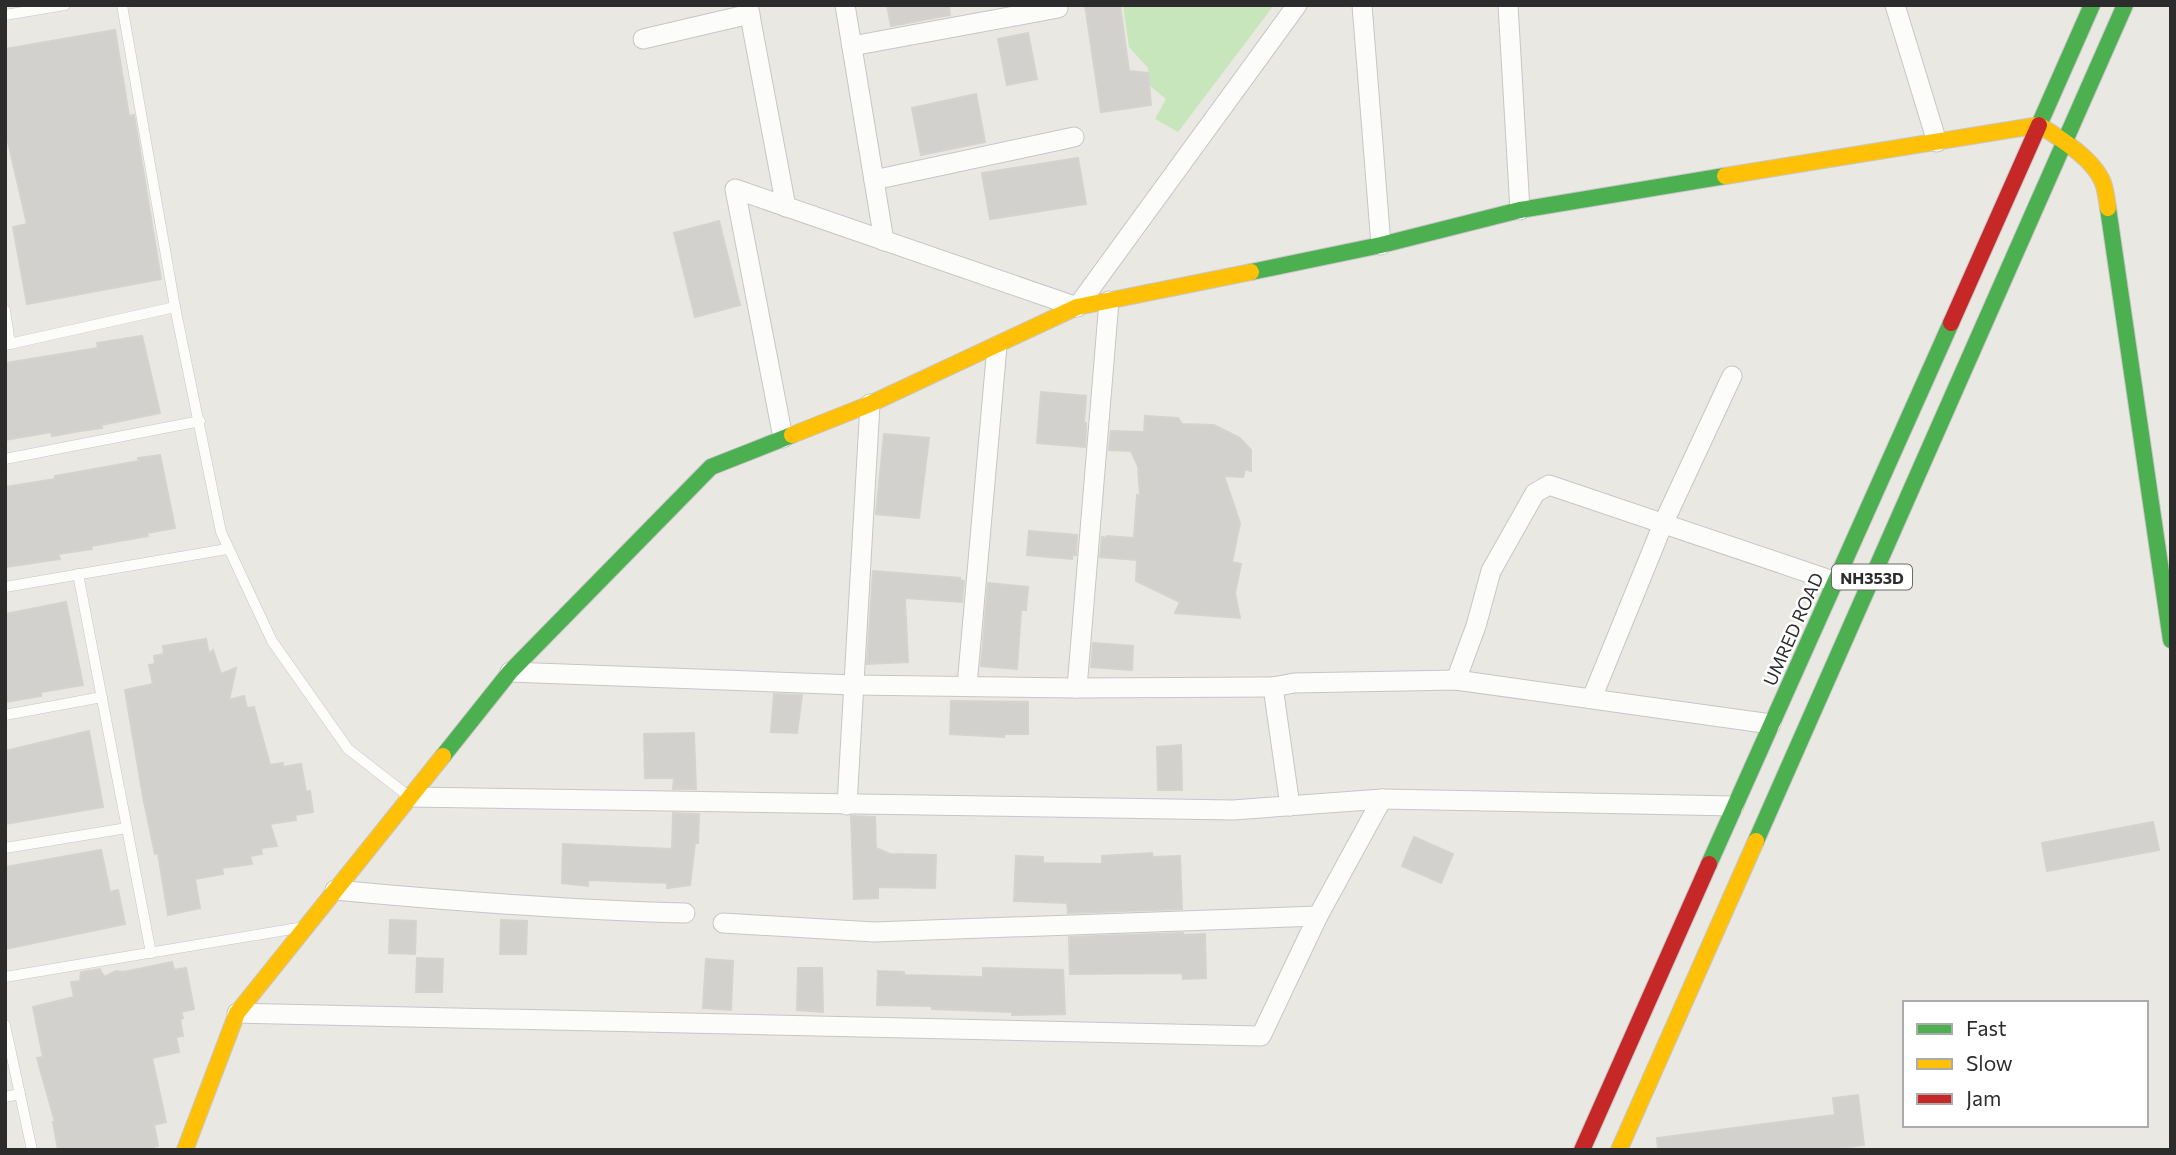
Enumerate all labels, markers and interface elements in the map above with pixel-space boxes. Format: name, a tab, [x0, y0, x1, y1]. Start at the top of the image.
road number: NH353D	[1832, 564, 1912, 590]
street label: UMRED ROAD	[1758, 569, 1828, 689]
legend	[1903, 1001, 2148, 1127]
text: Fast	[1966, 1015, 2007, 1040]
text: Slow	[1966, 1050, 2013, 1075]
text: Jam	[1966, 1085, 2001, 1110]

